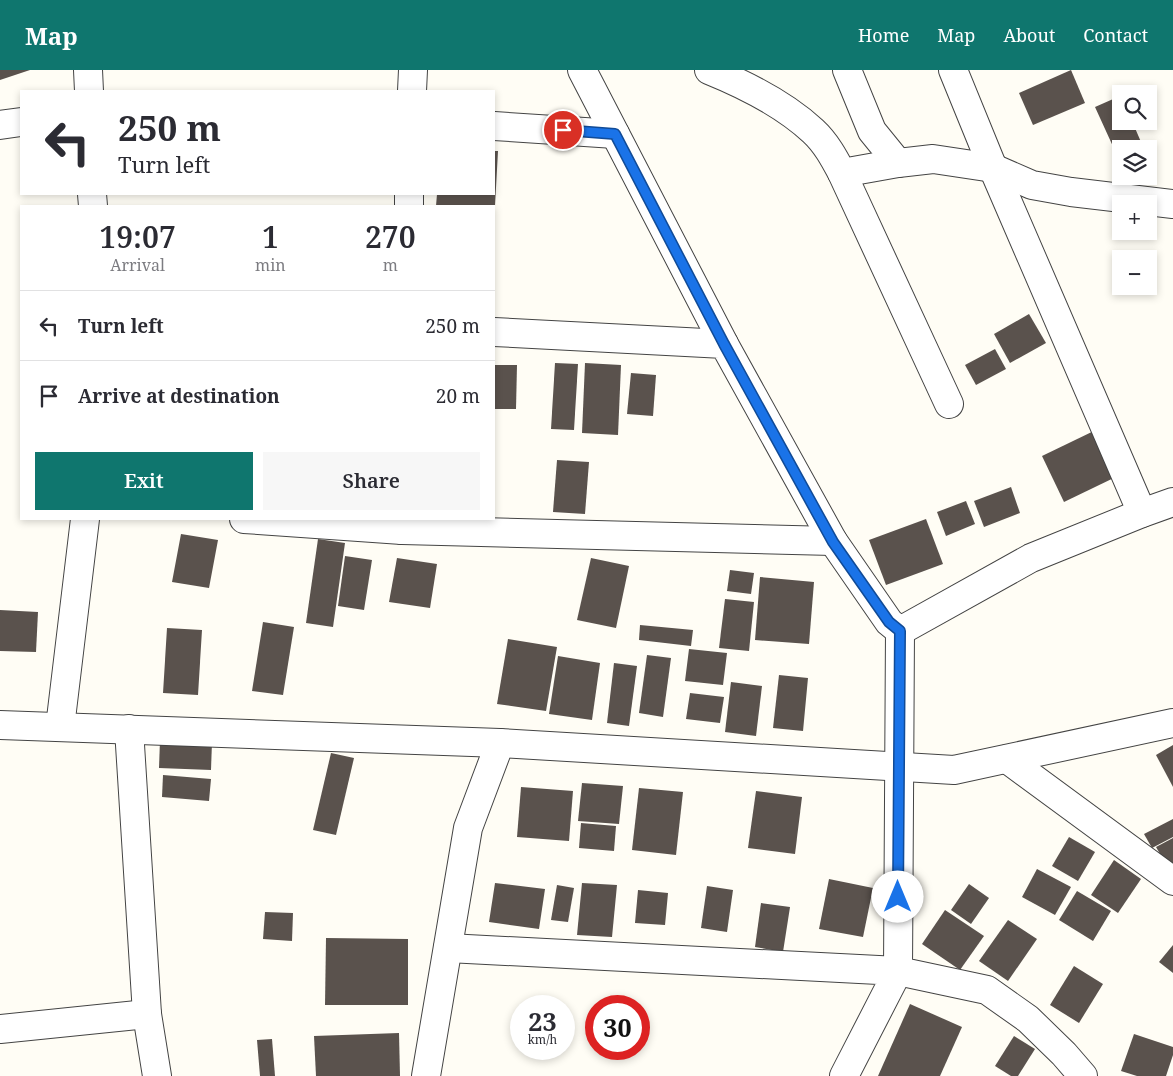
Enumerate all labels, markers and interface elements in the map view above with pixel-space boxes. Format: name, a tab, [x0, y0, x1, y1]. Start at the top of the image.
text: Map	[25, 19, 78, 52]
text: Home	[858, 23, 909, 47]
text: Map	[937, 23, 975, 47]
text: About	[1003, 23, 1055, 47]
text: Contact	[1083, 23, 1148, 47]
map controls	[1112, 85, 1157, 295]
button: search	[1112, 85, 1157, 130]
text: 250 m	[118, 104, 221, 151]
pin	[542, 109, 584, 151]
icon: left	[35, 110, 100, 175]
icon: arrive	[549, 116, 577, 144]
button: layers	[1112, 140, 1157, 185]
text: Turn left	[118, 149, 210, 179]
button: +	[1112, 195, 1157, 240]
text: 19:07	[99, 216, 176, 257]
text: 1	[262, 216, 279, 257]
text: 270	[365, 216, 416, 257]
button: −	[1112, 250, 1157, 295]
text: Arrival	[110, 254, 165, 276]
text: min	[255, 254, 286, 276]
text: m	[383, 254, 398, 276]
icon: left	[35, 312, 63, 340]
text: Turn left	[78, 313, 164, 339]
text: 250 m	[425, 313, 480, 339]
icon: arrive	[35, 382, 63, 410]
text: Arrive at destination	[78, 383, 280, 409]
text: 20 m	[436, 383, 480, 409]
button: Exit	[35, 452, 253, 510]
button: Share	[263, 452, 480, 510]
position arrow	[871, 870, 923, 922]
speed limit sign: 30	[585, 995, 650, 1060]
text: 23	[528, 1004, 557, 1038]
text: km/h	[528, 1031, 557, 1048]

